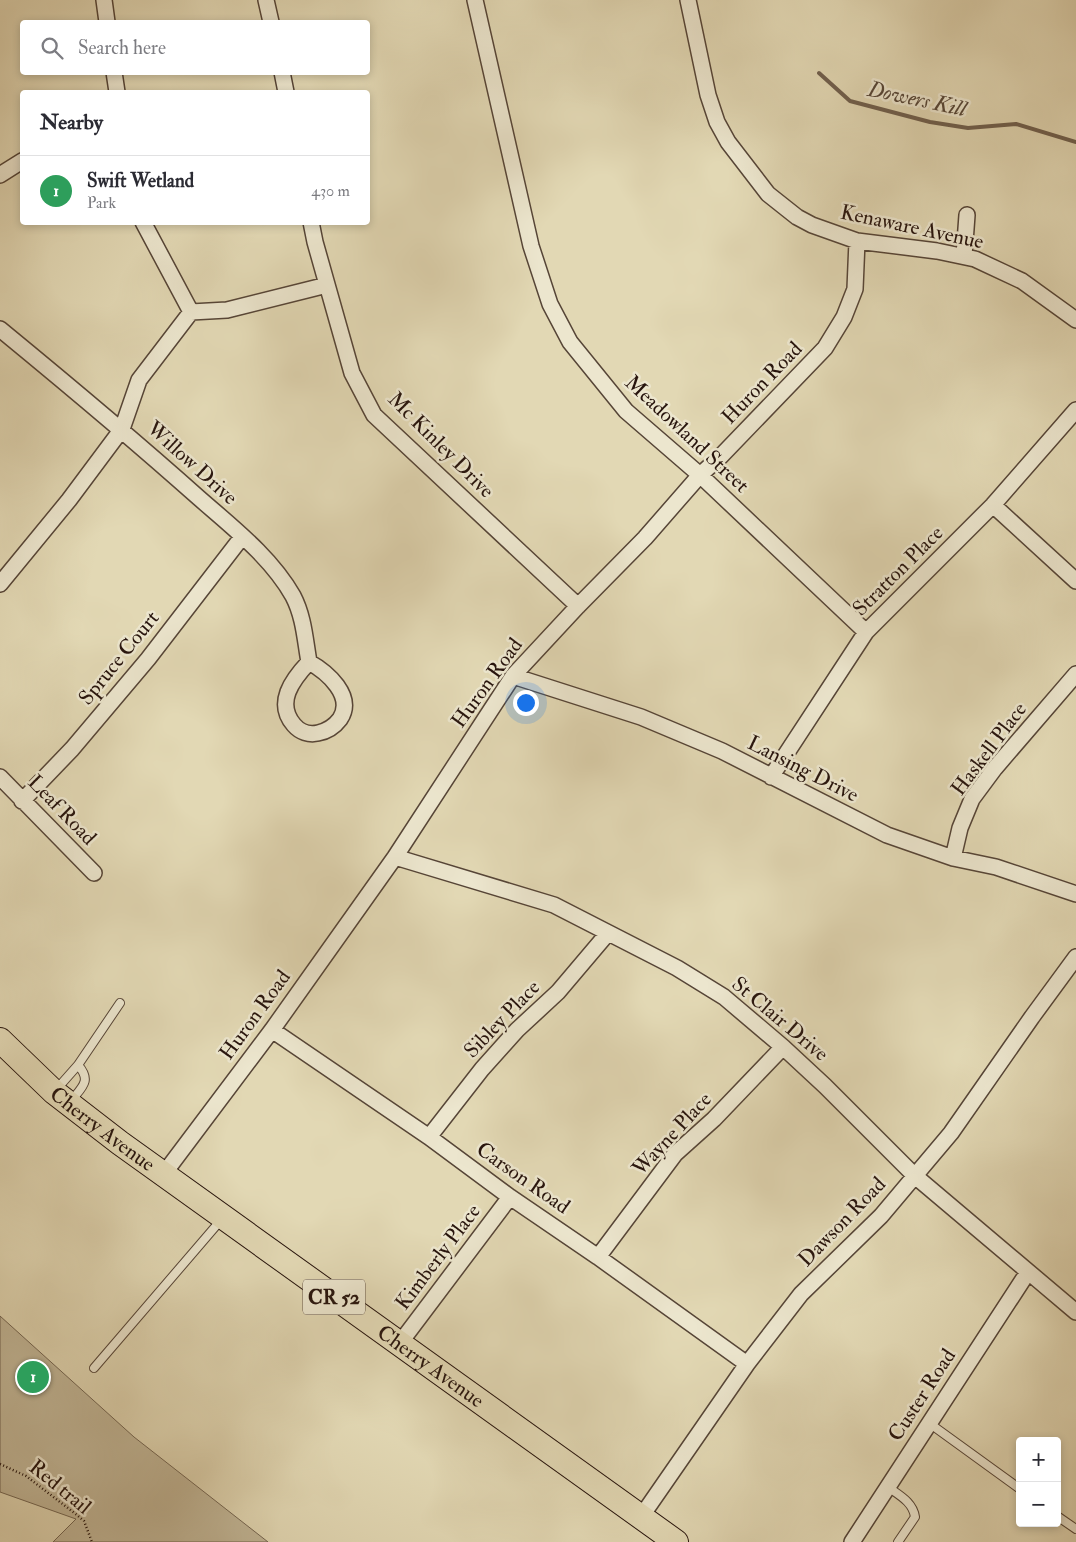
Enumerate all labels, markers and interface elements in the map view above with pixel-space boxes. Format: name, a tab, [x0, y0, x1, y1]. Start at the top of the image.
search box	[20, 20, 370, 75]
icon: search	[38, 34, 66, 62]
text: Search here	[78, 36, 166, 60]
water label: Dowers Kill	[864, 75, 970, 123]
text: Nearby	[40, 109, 103, 136]
text: Swift Wetland	[87, 169, 194, 193]
text: 1	[53, 181, 59, 201]
text: 430 m	[311, 181, 350, 201]
text: Park	[87, 193, 116, 213]
street label: Kenaware Avenue	[838, 199, 986, 255]
street label: Huron Road	[716, 335, 809, 430]
street label: Meadowland Street	[619, 369, 755, 499]
street label: Mc Kinley Drive	[382, 386, 500, 504]
street label: Willow Drive	[140, 414, 243, 511]
street label: Stratton Place	[847, 520, 949, 622]
street label: Spruce Court	[73, 605, 165, 711]
street label: Huron Road	[445, 632, 529, 733]
your location	[513, 690, 539, 716]
street label: Haskell Place	[945, 697, 1033, 801]
street label: Lansing Drive	[743, 729, 863, 809]
street label: Leaf Road	[22, 769, 103, 851]
street label: Huron Road	[213, 964, 297, 1065]
street label: St Clair Drive	[726, 971, 834, 1067]
street label: Sibley Place	[458, 974, 546, 1064]
street label: Cherry Avenue	[44, 1080, 161, 1178]
street label: Wayne Place	[626, 1086, 718, 1182]
street label: Carson Road	[471, 1136, 576, 1220]
street label: Dawson Road	[792, 1171, 892, 1273]
street label: Kimberly Place	[389, 1198, 487, 1315]
road number: CR 52	[303, 1280, 365, 1314]
street label: Cherry Avenue	[372, 1319, 490, 1414]
street label: Custer Road	[882, 1343, 962, 1446]
pin: 1	[17, 1358, 49, 1396]
map controls	[1016, 1437, 1061, 1527]
button: +	[1016, 1437, 1061, 1482]
street label: Red trail	[23, 1454, 97, 1521]
button: −	[1016, 1482, 1061, 1527]

